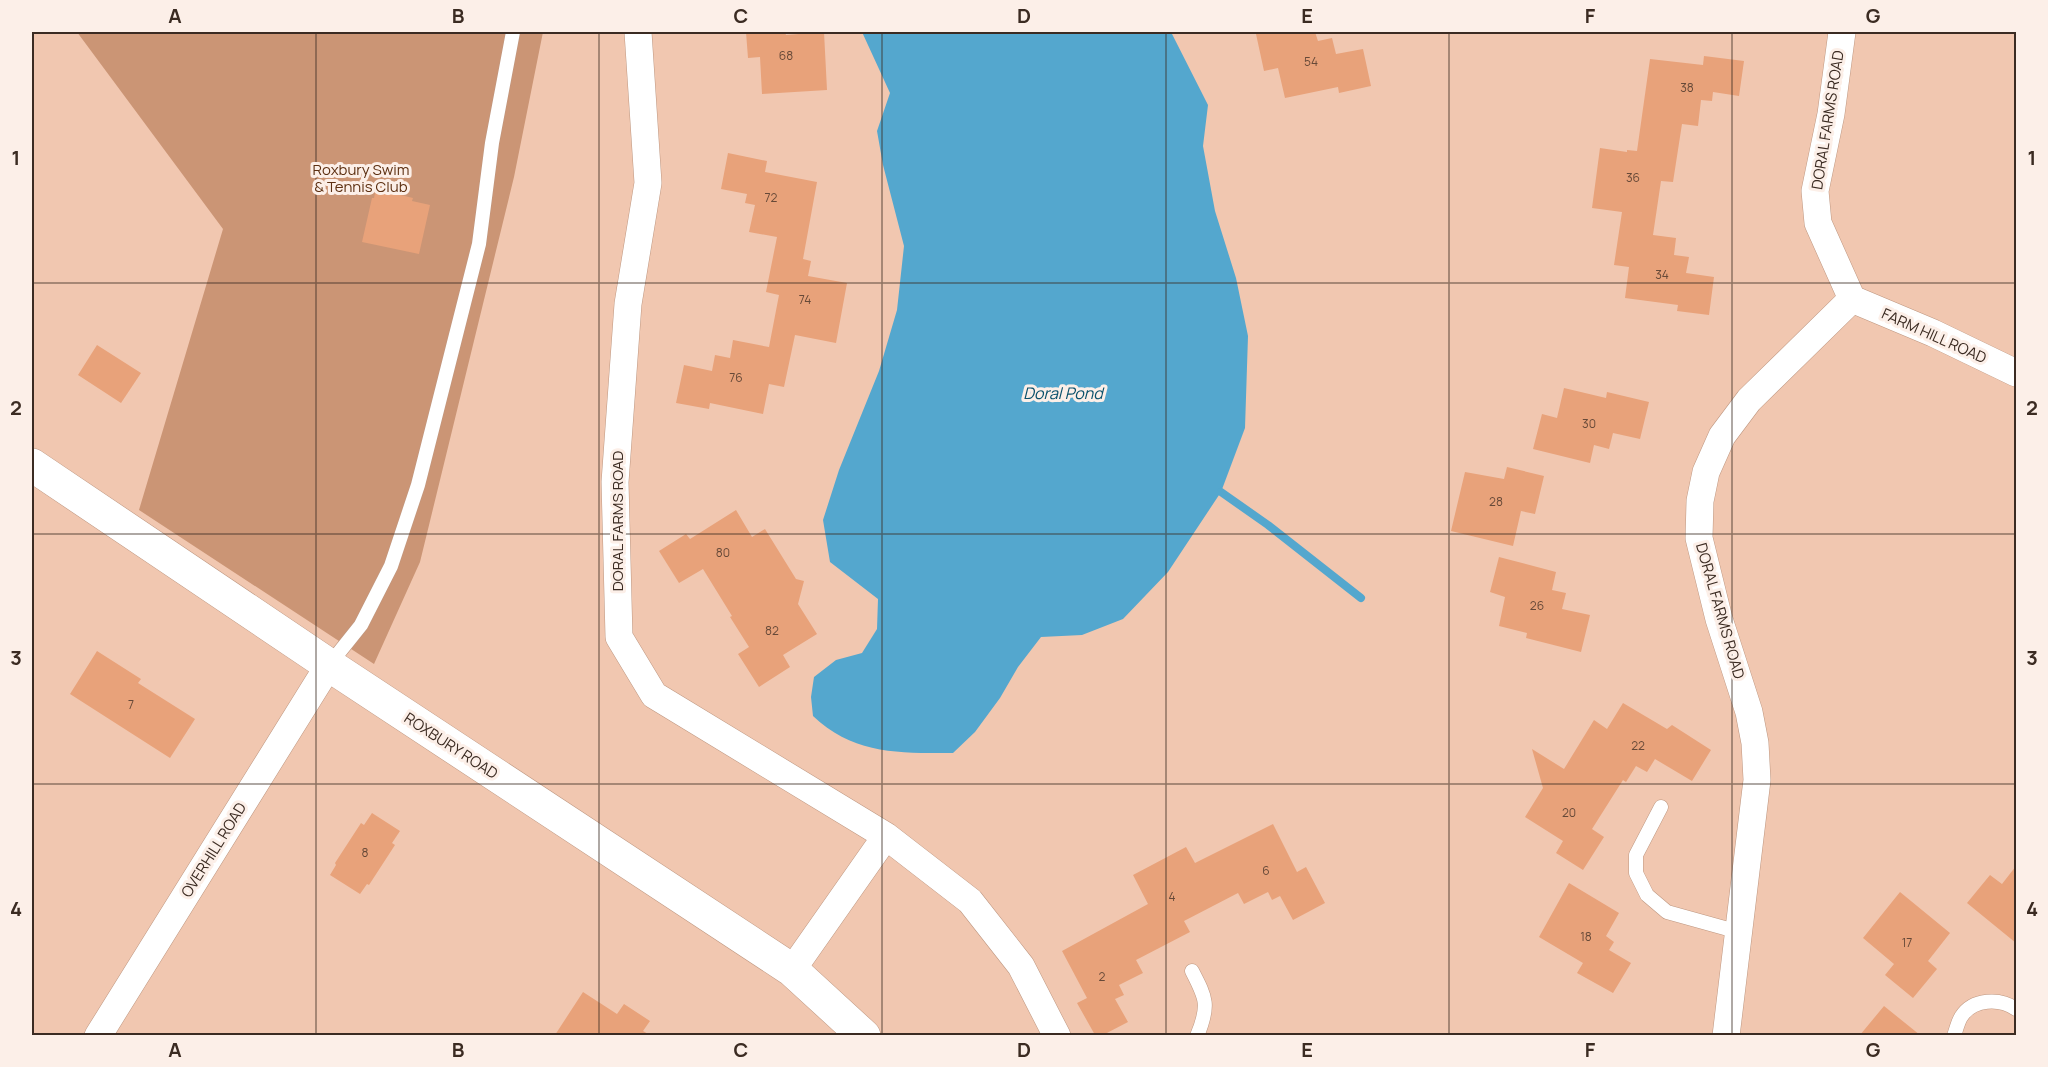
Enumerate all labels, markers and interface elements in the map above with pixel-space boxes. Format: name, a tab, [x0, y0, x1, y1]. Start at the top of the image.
text: A	[168, 2, 182, 29]
text: B	[452, 2, 465, 29]
text: C	[734, 2, 748, 29]
text: D	[1017, 2, 1031, 29]
text: E	[1301, 2, 1313, 29]
text: F	[1585, 2, 1596, 29]
text: G	[1866, 2, 1881, 29]
house number: 68	[779, 47, 793, 64]
street label: DORAL FARMS ROAD	[1806, 49, 1849, 191]
house number: 54	[1304, 53, 1318, 70]
house number: 38	[1680, 79, 1694, 96]
text: 1	[12, 144, 20, 171]
text: 1	[2028, 144, 2036, 171]
park label: Roxbury Swim & Tennis Club	[312, 159, 410, 197]
house number: 36	[1626, 169, 1640, 186]
house number: 72	[765, 189, 778, 206]
house number: 34	[1655, 266, 1669, 283]
house number: 74	[799, 291, 811, 308]
street label: FARM HILL ROAD	[1878, 303, 1990, 368]
house number: 76	[729, 369, 743, 386]
water label: Doral Pond	[1023, 382, 1105, 404]
text: 2	[10, 394, 22, 421]
text: 2	[2026, 394, 2038, 421]
house number: 30	[1582, 415, 1596, 432]
street label: DORAL FARMS ROAD	[607, 451, 628, 591]
house number: 28	[1489, 493, 1503, 510]
street label: DORAL FARMS ROAD	[1691, 540, 1750, 681]
house number: 80	[716, 544, 730, 561]
house number: 26	[1530, 597, 1544, 614]
house number: 82	[765, 622, 779, 639]
text: 3	[10, 644, 22, 671]
text: 3	[2026, 644, 2038, 671]
house number: 7	[128, 696, 134, 713]
street label: ROXBURY ROAD	[400, 707, 502, 784]
house number: 22	[1631, 737, 1645, 754]
street label: OVERHILL ROAD	[176, 798, 251, 901]
house number: 20	[1562, 804, 1576, 821]
house number: 8	[362, 844, 369, 861]
house number: 6	[1262, 862, 1270, 879]
house number: 4	[1168, 888, 1176, 905]
text: 4	[10, 895, 22, 922]
text: 4	[2026, 895, 2038, 922]
house number: 18	[1580, 928, 1592, 945]
house number: 17	[1902, 934, 1912, 951]
house number: 2	[1099, 968, 1106, 985]
text: A	[168, 1036, 182, 1063]
text: B	[452, 1036, 465, 1063]
text: C	[734, 1036, 748, 1063]
text: D	[1017, 1036, 1031, 1063]
text: E	[1301, 1036, 1313, 1063]
text: F	[1585, 1036, 1596, 1063]
text: G	[1866, 1036, 1881, 1063]

